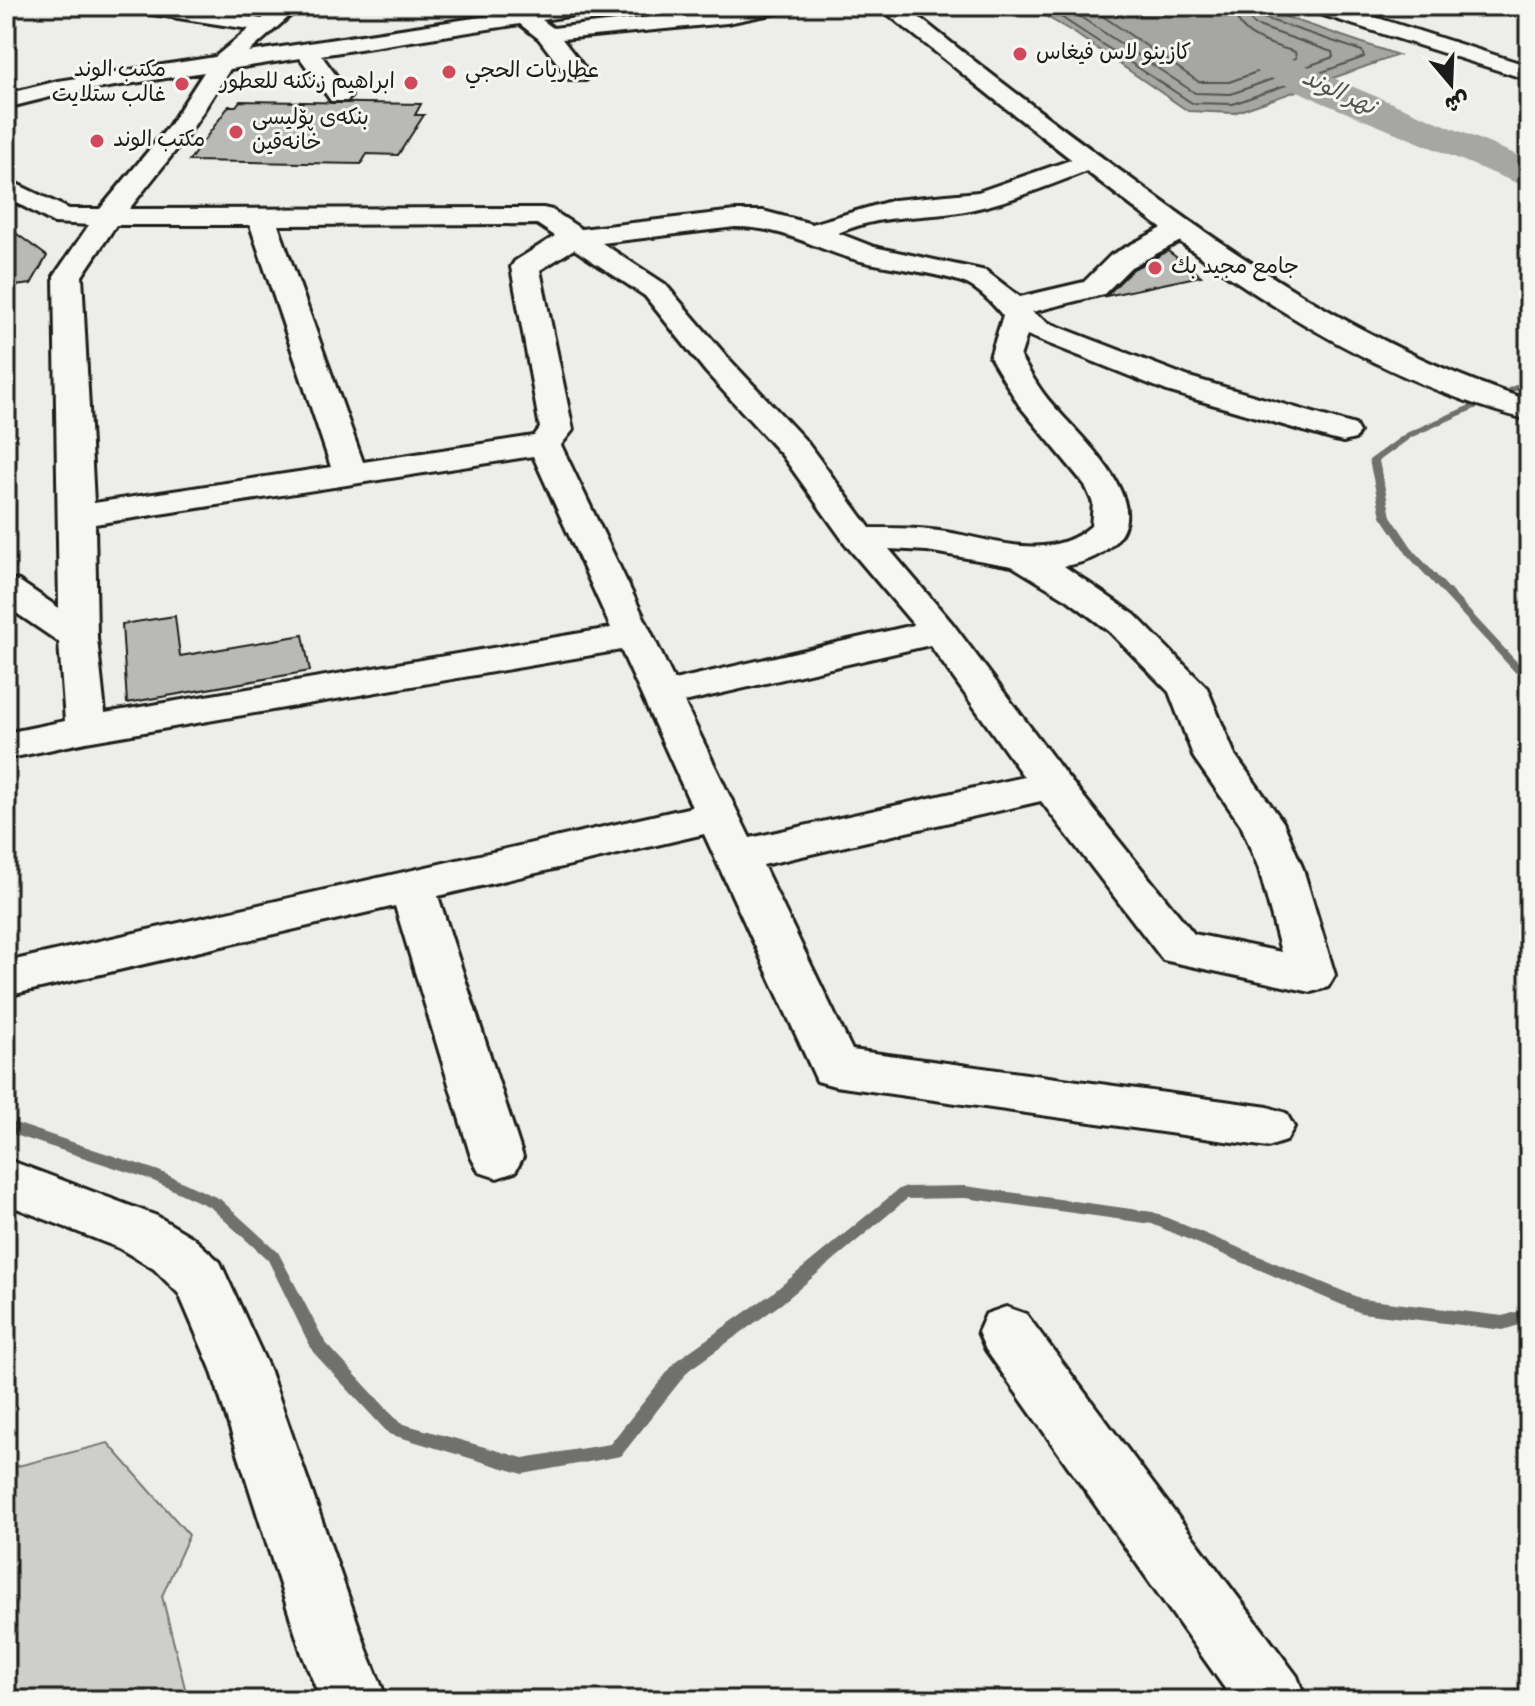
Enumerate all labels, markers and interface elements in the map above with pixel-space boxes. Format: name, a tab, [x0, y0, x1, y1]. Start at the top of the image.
place label: كازينو لاس فيغاس	[1036, 39, 1191, 70]
north arrow	[1411, 44, 1491, 124]
marker: كازينو لاس فيغاس	[1011, 45, 1029, 63]
place label: مكتب الوند غالب ستلايت	[52, 56, 166, 112]
place label: عطاريات الحجي	[465, 57, 599, 89]
water label: نهر الوند	[1296, 62, 1383, 127]
marker: عطاريات الحجي	[440, 63, 458, 81]
place label: ابراهيم زنكنه للعطور	[218, 68, 395, 99]
marker: ابراهيم زنكنه للعطور	[402, 74, 420, 92]
marker: مكتب الوند غالب ستلايت	[173, 75, 191, 93]
text: ش	[1440, 81, 1473, 118]
place label: بنکەی پۆلیسی خانەقین	[252, 104, 369, 160]
marker: بنکەی پۆلیسی خانەقین	[227, 123, 245, 141]
place label: مكتب الوند	[113, 126, 205, 157]
marker: مكتب الوند	[88, 132, 106, 150]
place label: جامع مجيد بك	[1171, 253, 1299, 284]
marker: جامع مجيد بك	[1146, 259, 1164, 277]

